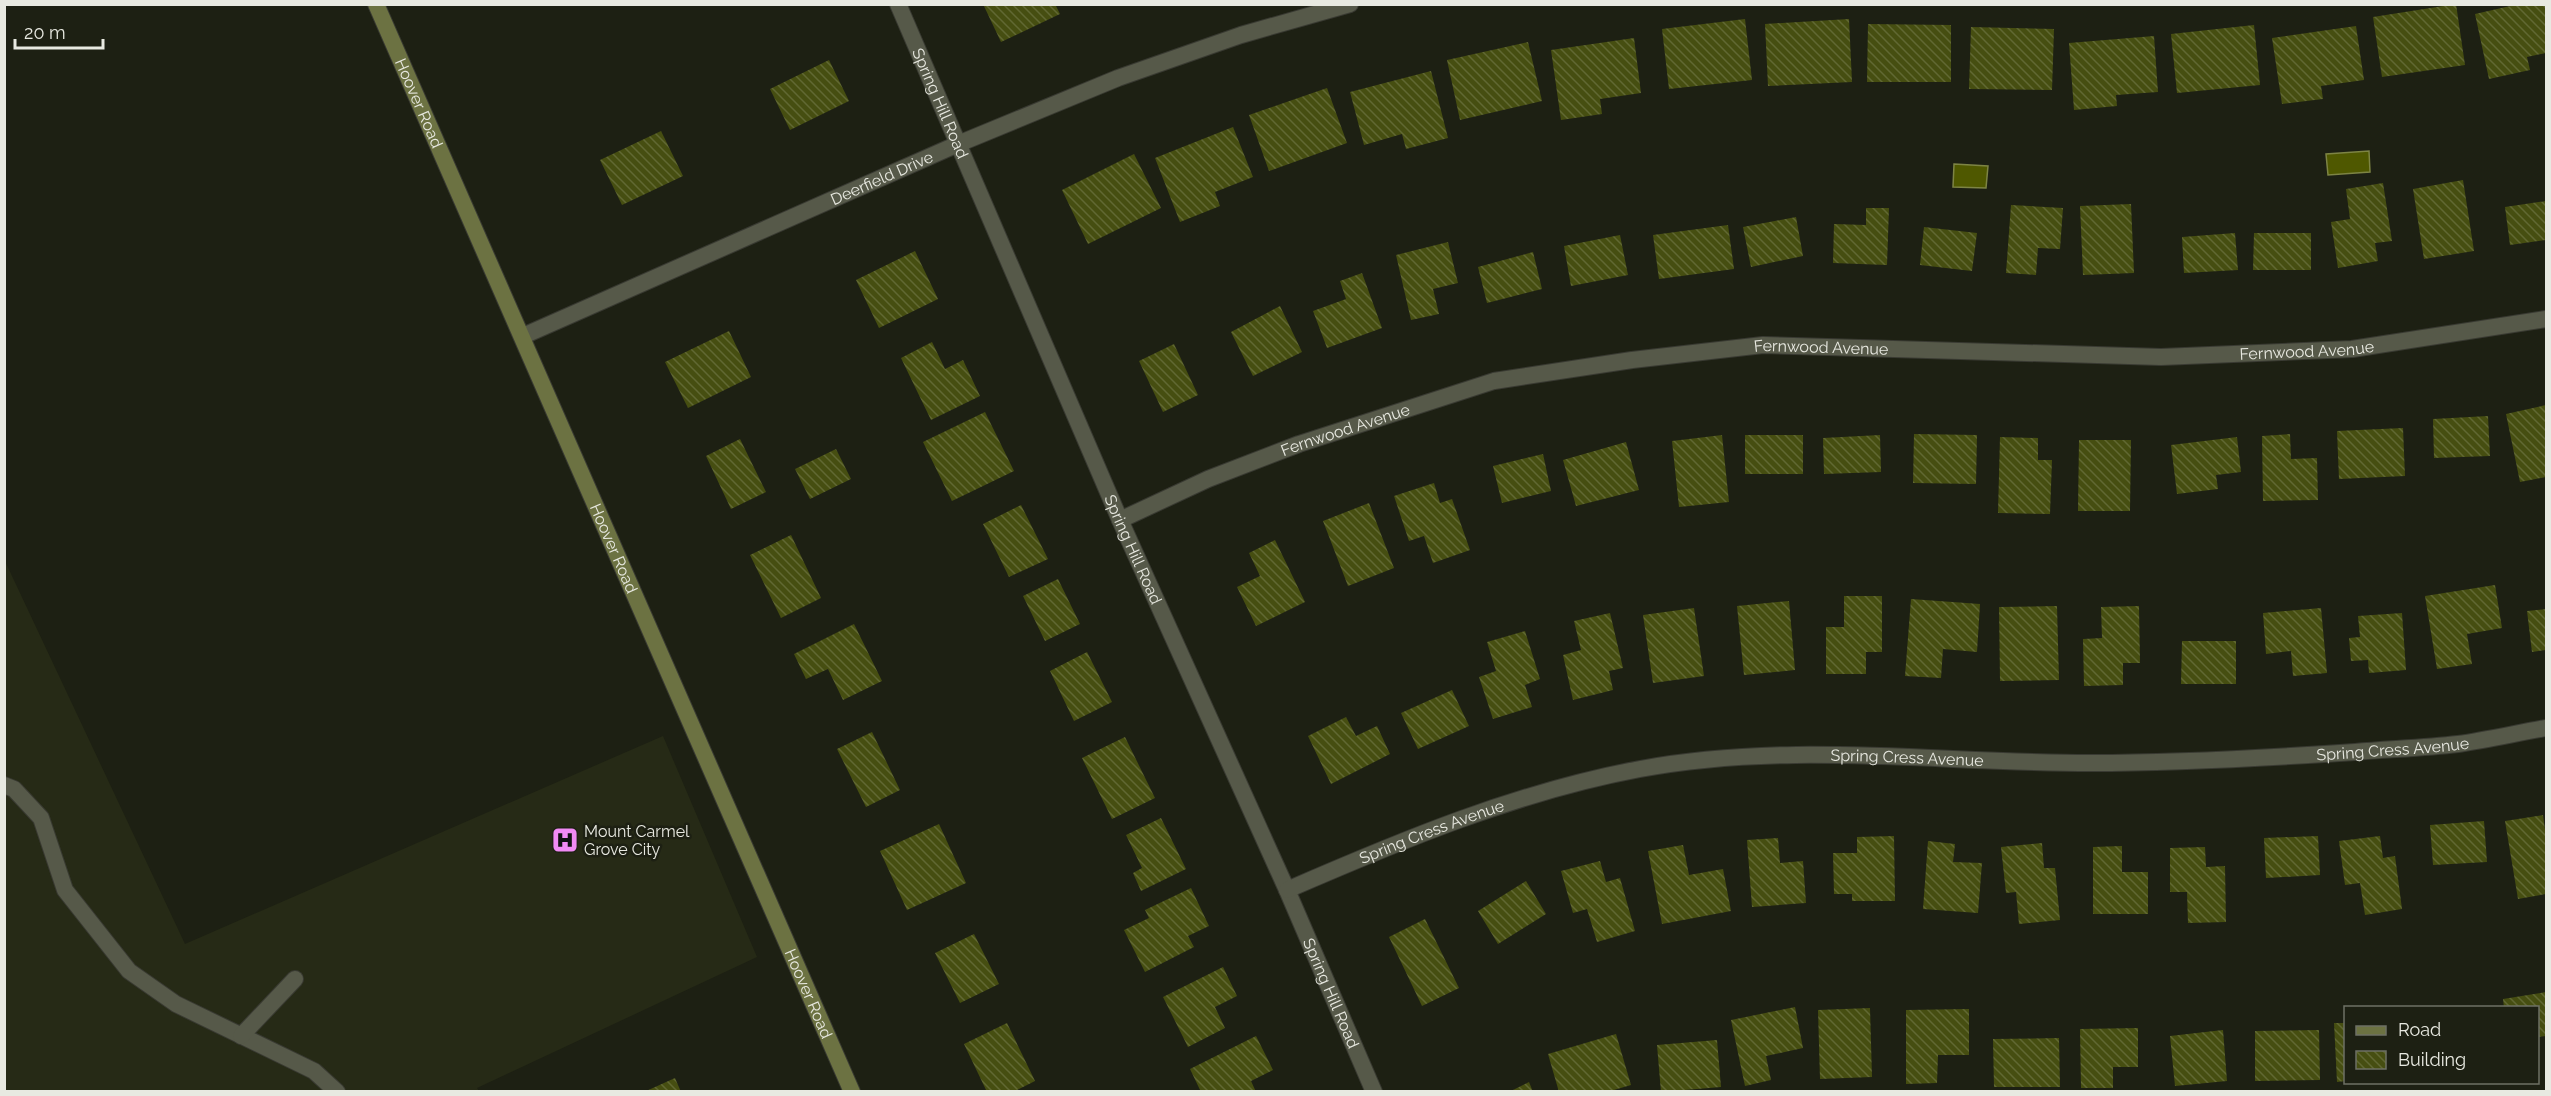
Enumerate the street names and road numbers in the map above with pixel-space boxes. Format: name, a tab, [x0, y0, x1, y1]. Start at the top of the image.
street label: Spring Hill Road	[908, 45, 972, 161]
street label: Hoover Road	[391, 55, 447, 151]
street label: Deerfield Drive	[828, 147, 936, 209]
street label: Fernwood Avenue	[1753, 336, 1889, 359]
street label: Fernwood Avenue	[2239, 337, 2375, 364]
street label: Fernwood Avenue	[1278, 400, 1412, 460]
street label: Spring Hill Road	[1100, 492, 1166, 607]
street label: Hoover Road	[586, 501, 642, 596]
street label: Spring Cress Avenue	[2316, 734, 2470, 765]
street label: Spring Cress Avenue	[1831, 746, 1984, 770]
street label: Spring Cress Avenue	[1357, 796, 1506, 868]
street label: Spring Hill Road	[1299, 935, 1363, 1051]
street label: Hoover Road	[781, 946, 836, 1041]

